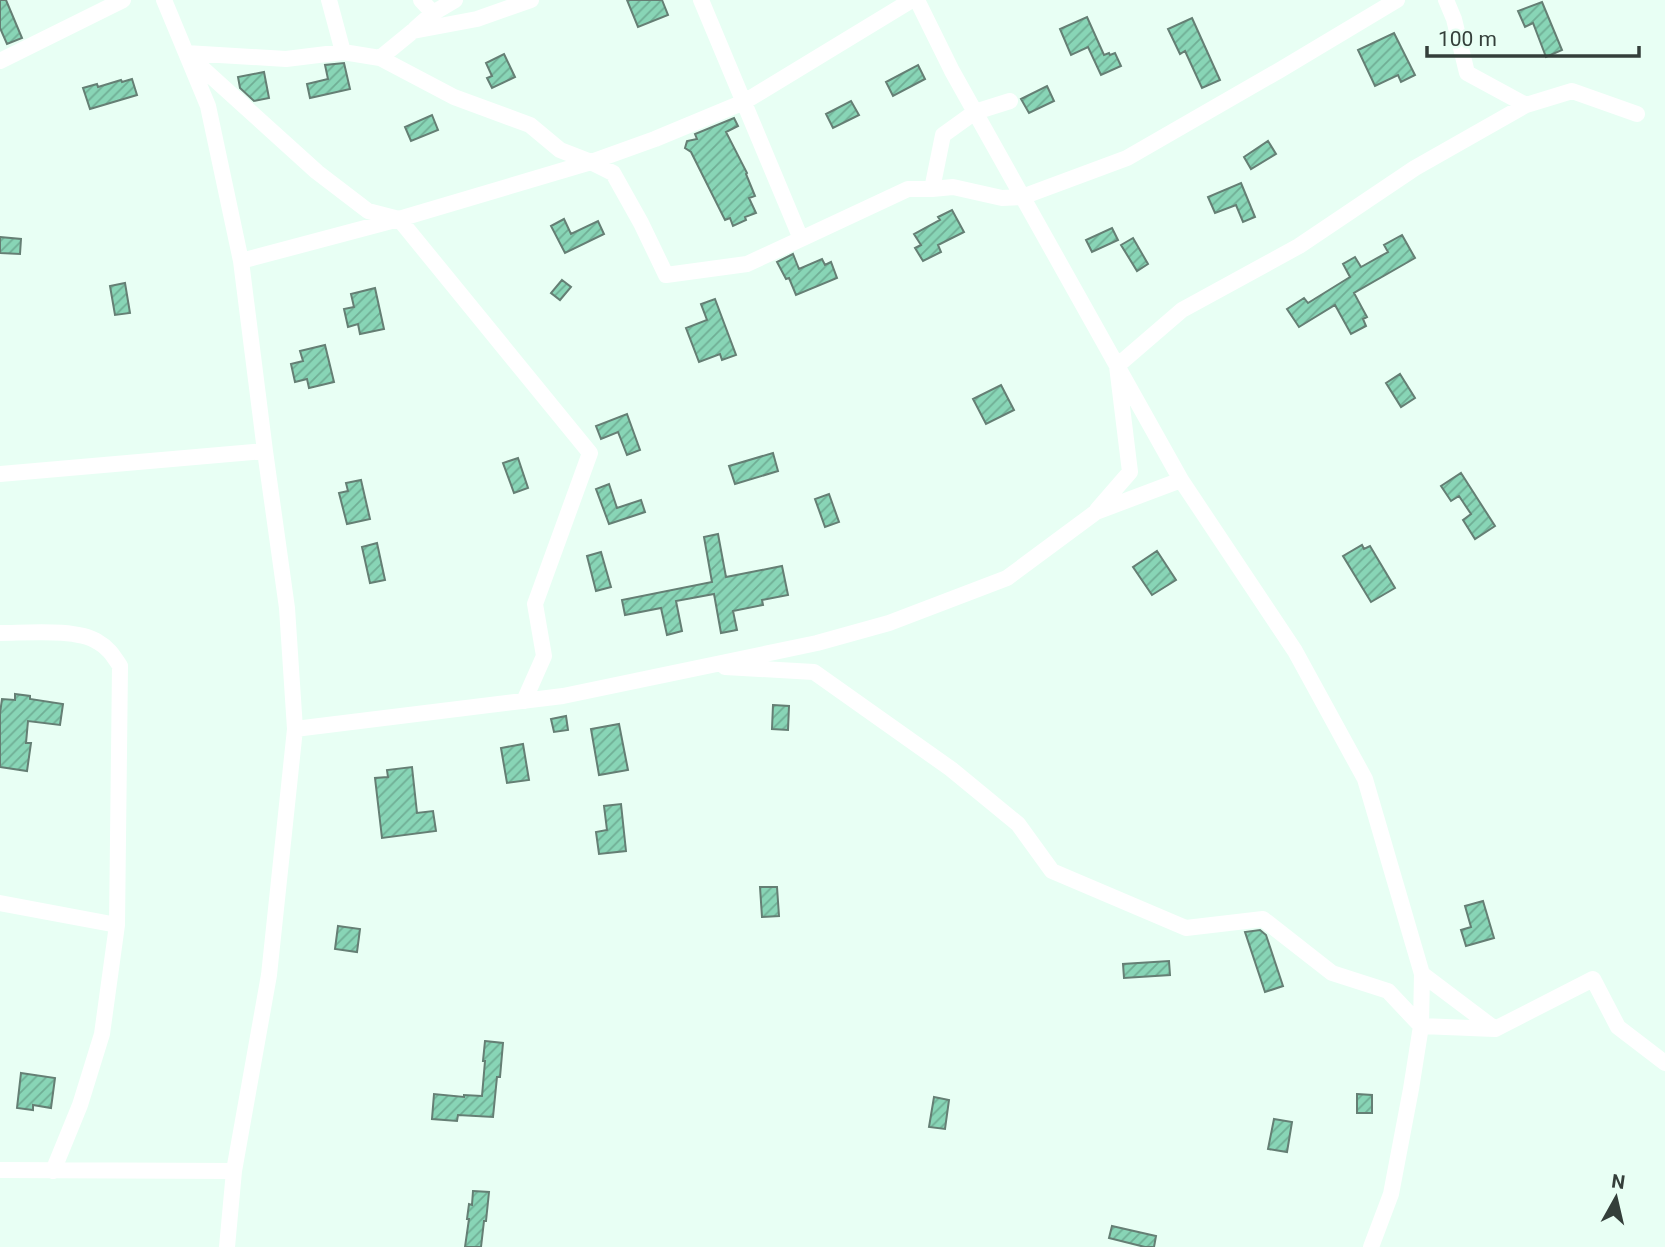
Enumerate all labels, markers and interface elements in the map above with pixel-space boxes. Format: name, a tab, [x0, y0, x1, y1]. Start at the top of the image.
scale bar	[1427, 14, 1639, 58]
text: 100 m	[1438, 27, 1497, 51]
north arrow	[1581, 1163, 1651, 1233]
text: N	[1610, 1169, 1627, 1194]

